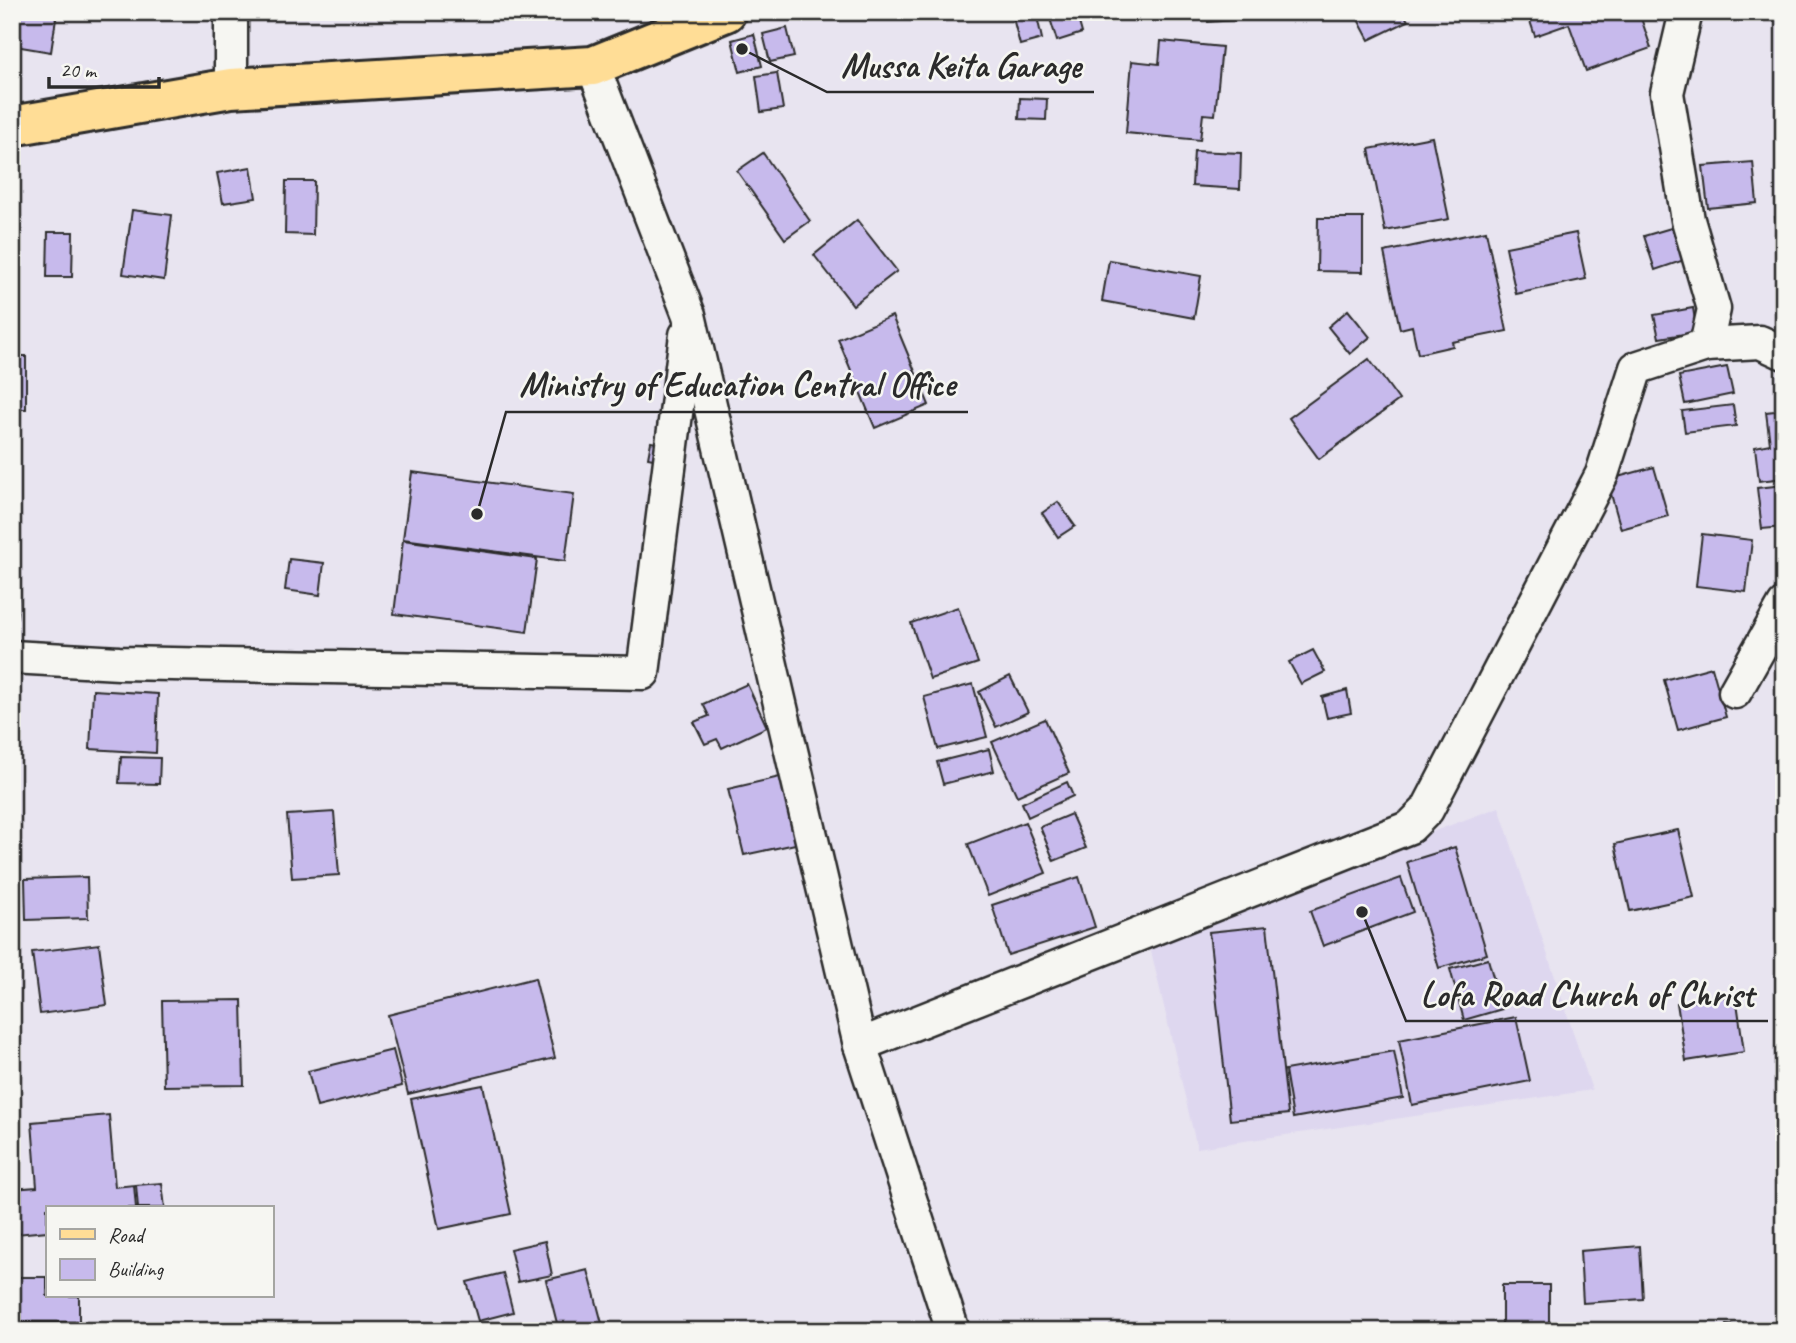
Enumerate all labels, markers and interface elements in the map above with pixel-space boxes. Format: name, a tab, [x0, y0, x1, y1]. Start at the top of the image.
callout: Mussa Keita Garage	[827, 36, 1094, 92]
text: Mussa Keita Garage	[841, 43, 1083, 88]
scale bar	[49, 46, 159, 90]
text: 20 m	[60, 57, 98, 83]
callout: Ministry of Education Central Office	[506, 356, 968, 412]
text: Ministry of Education Central Office	[519, 362, 958, 407]
callout: Lofa Road Church of Christ	[1406, 965, 1768, 1021]
text: Lofa Road Church of Christ	[1420, 972, 1758, 1017]
legend	[46, 1206, 273, 1298]
text: Road	[108, 1222, 147, 1248]
text: Building	[108, 1256, 165, 1282]

